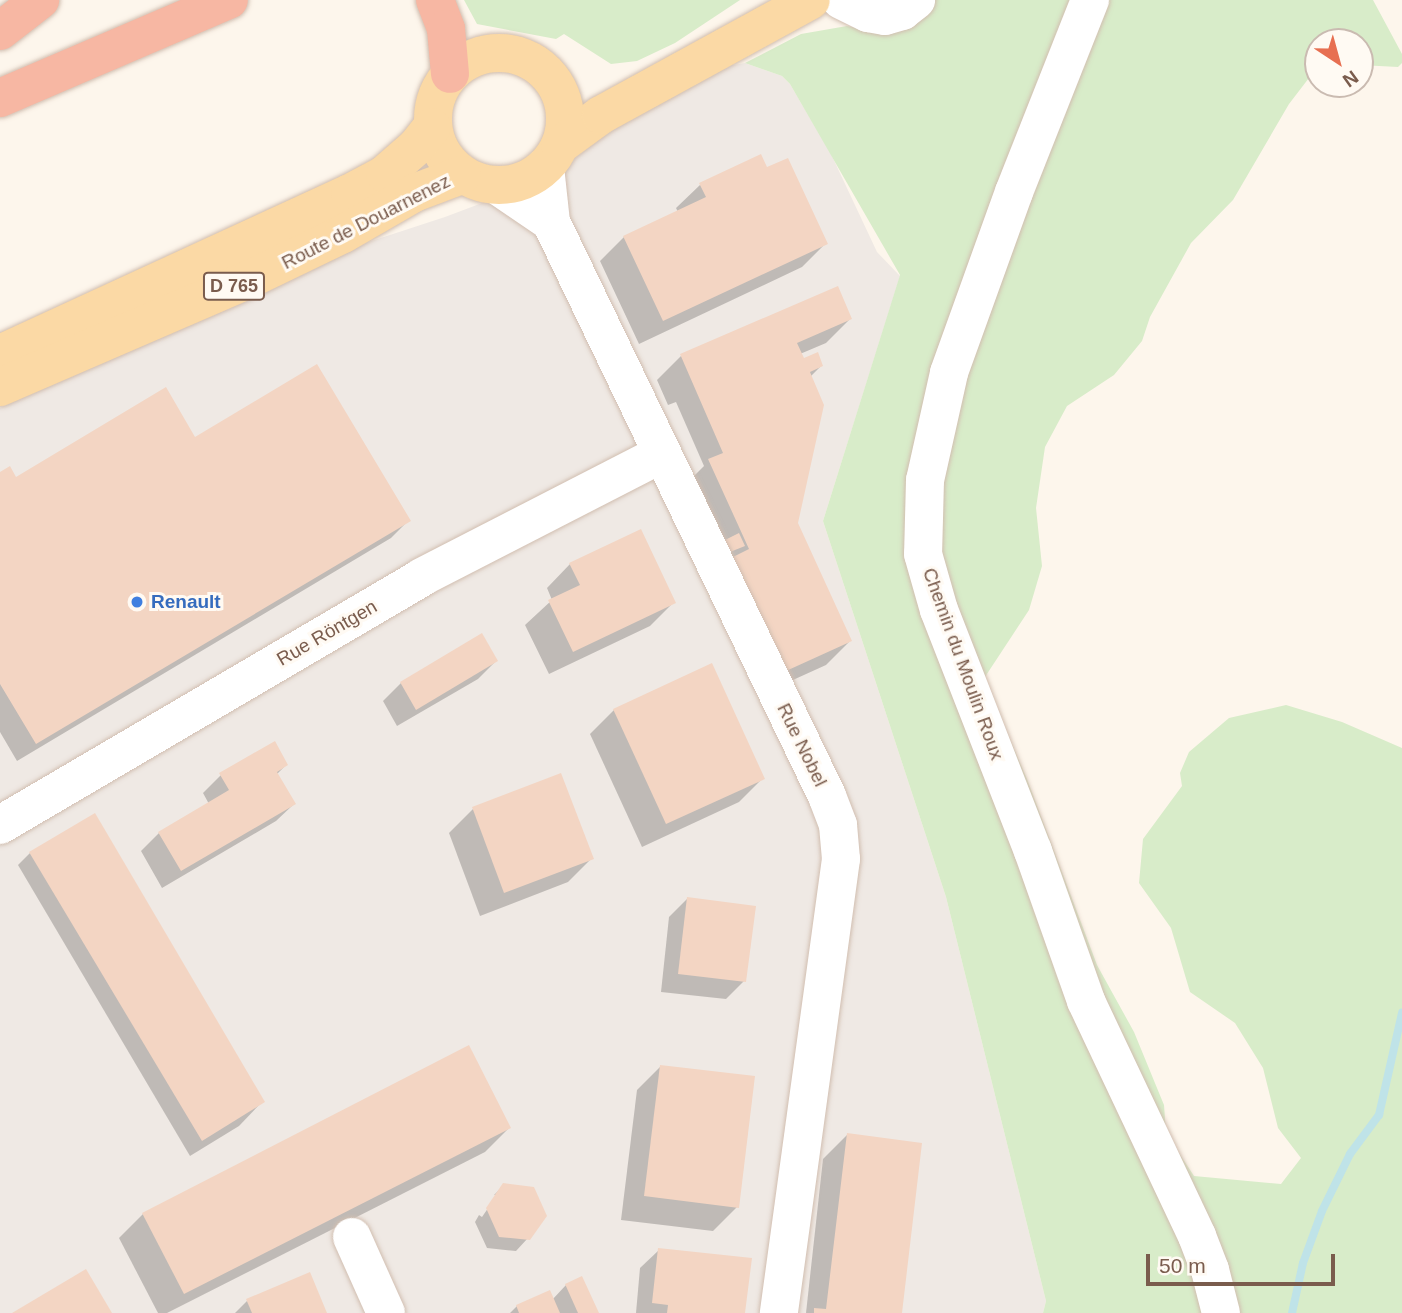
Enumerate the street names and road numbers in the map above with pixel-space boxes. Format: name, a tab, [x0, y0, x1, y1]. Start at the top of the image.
street label: Route de Douarnenez	[278, 170, 454, 274]
road number: D 765	[202, 272, 266, 300]
street label: Chemin du Moulin Roux	[918, 565, 1008, 763]
street label: Rue Röntgen	[273, 595, 381, 671]
street label: Rue Nobel	[772, 700, 832, 790]

